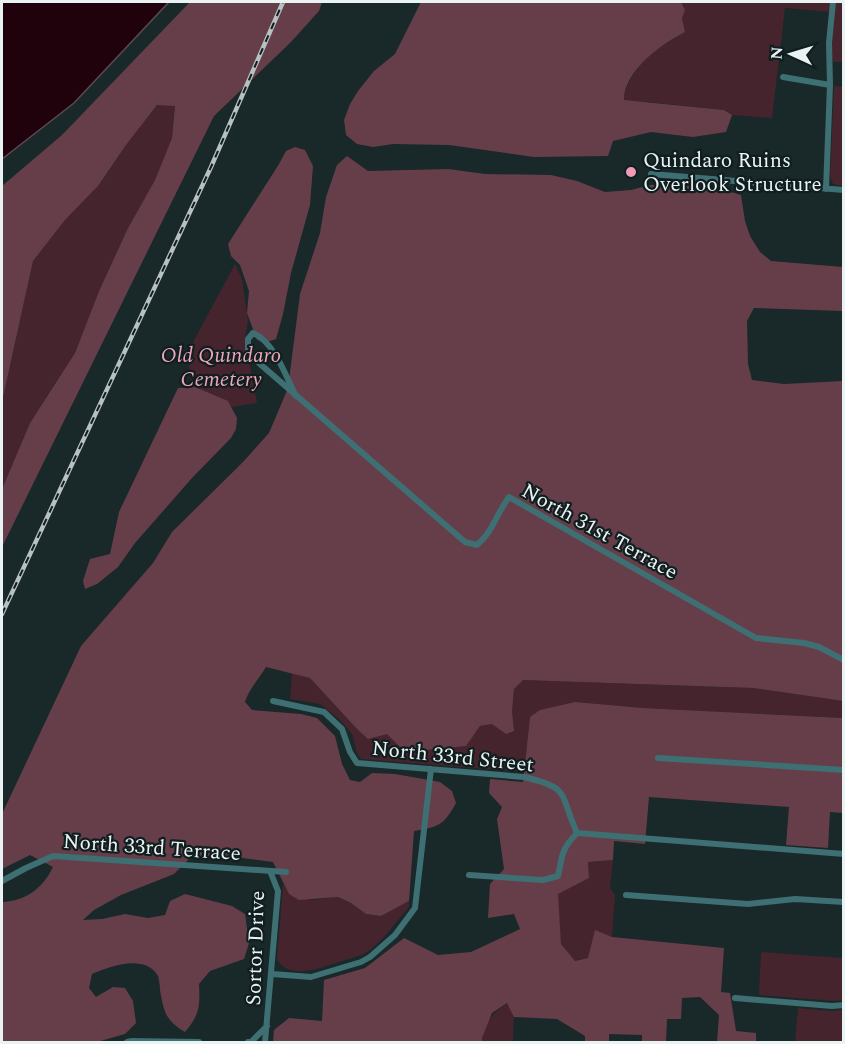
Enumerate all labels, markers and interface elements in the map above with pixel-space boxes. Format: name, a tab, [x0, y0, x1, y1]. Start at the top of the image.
north arrow	[761, 24, 821, 84]
text: N	[765, 46, 789, 60]
place label: Quindaro Ruins Overlook Structure	[643, 145, 822, 201]
marker: Quindaro Ruins Overlook Structure	[624, 165, 638, 179]
park label: Old Quindaro Cemetery	[161, 340, 281, 396]
street label: North 31st Terrace	[515, 476, 684, 588]
street label: North 33rd Street	[370, 733, 536, 781]
street label: North 33rd Terrace	[62, 826, 242, 870]
street label: Sortor Drive	[238, 890, 274, 1006]

